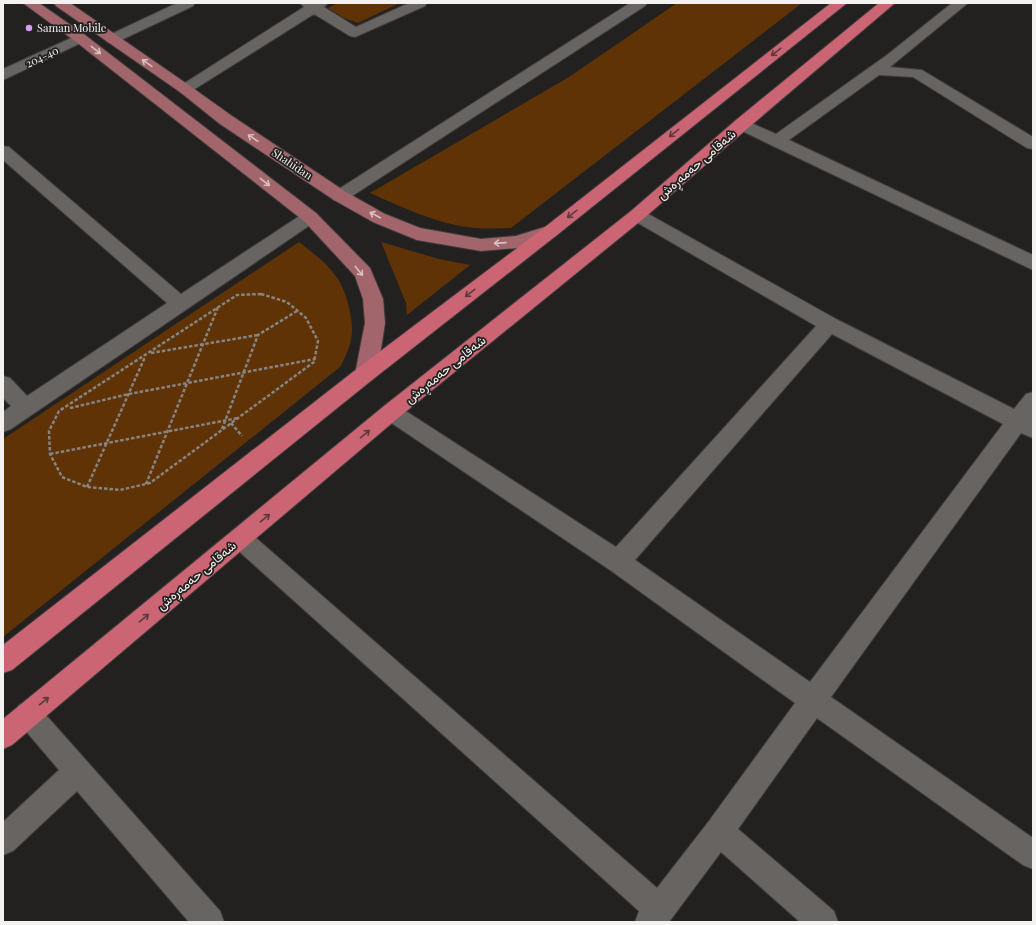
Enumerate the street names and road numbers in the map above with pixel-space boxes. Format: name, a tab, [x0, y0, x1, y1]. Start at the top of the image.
street label: 204-40	[23, 42, 61, 71]
street label: شەقامی حەمەڕەش	[653, 125, 741, 205]
street label: Shahidan	[269, 145, 316, 183]
street label: شەقامی حەمەڕەش	[401, 331, 490, 409]
street label: شەقامی حەمەڕەش	[152, 536, 241, 615]

